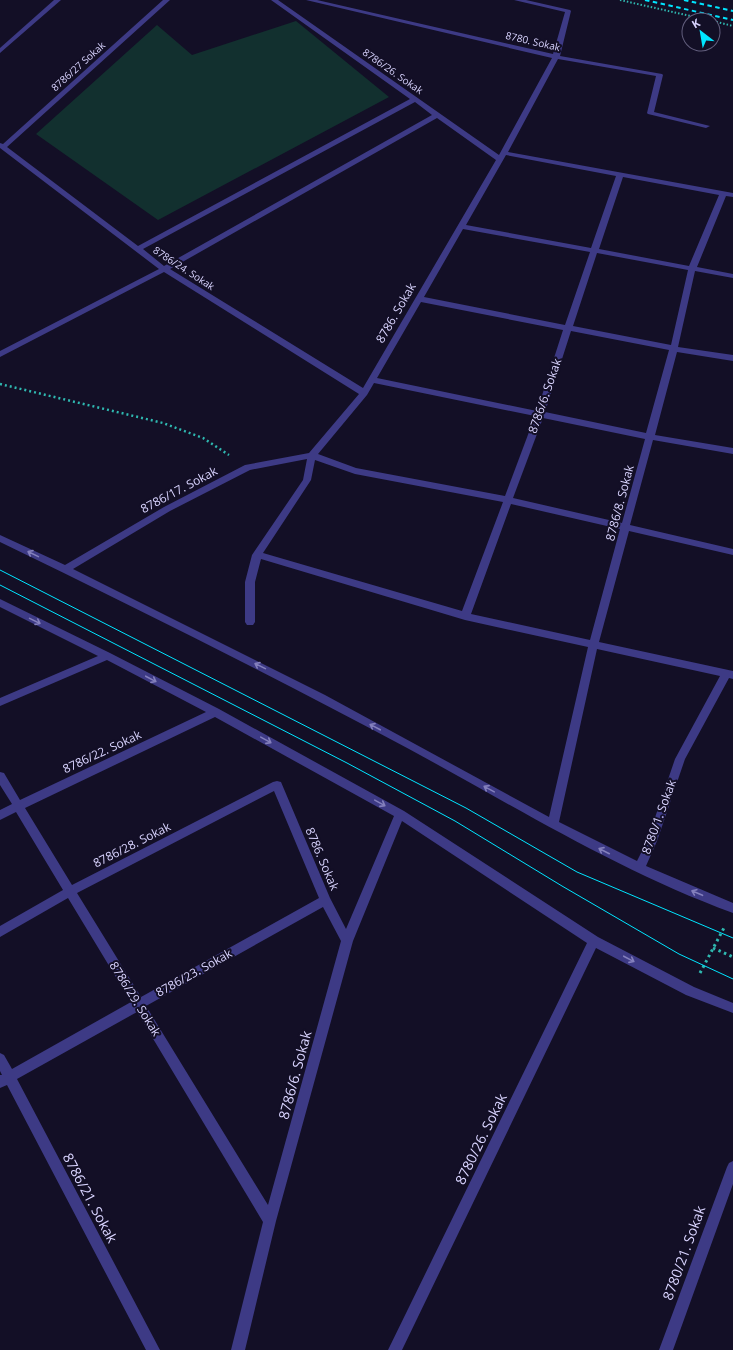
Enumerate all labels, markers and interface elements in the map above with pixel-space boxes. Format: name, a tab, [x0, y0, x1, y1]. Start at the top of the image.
north arrow	[681, 12, 721, 52]
text: K	[689, 14, 703, 31]
street label: 8780. Sokak	[504, 28, 562, 54]
street label: 8786/27 Sokak	[48, 38, 109, 94]
street label: 8786/26. Sokak	[360, 45, 427, 97]
street label: 8786/24. Sokak	[151, 243, 218, 294]
street label: 8786. Sokak	[372, 279, 420, 346]
street label: 8786/6. Sokak	[524, 356, 565, 436]
street label: 8786/17. Sokak	[137, 462, 221, 517]
street label: 8786/8. Sokak	[601, 462, 638, 543]
one-way arrow	[27, 550, 39, 557]
one-way arrow	[29, 618, 41, 625]
one-way arrow	[255, 662, 267, 669]
one-way arrow	[145, 676, 157, 683]
one-way arrow	[370, 722, 382, 730]
street label: 8786/22. Sokak	[60, 726, 144, 777]
one-way arrow	[260, 737, 272, 745]
street label: 8780/1. Sokak	[637, 777, 680, 856]
one-way arrow	[484, 785, 496, 792]
one-way arrow	[374, 799, 386, 807]
street label: 8786/28. Sokak	[90, 817, 174, 871]
street label: 8786. Sokak	[302, 825, 344, 894]
one-way arrow	[598, 846, 610, 854]
one-way arrow	[691, 889, 703, 897]
street label: 8786/23. Sokak	[152, 944, 236, 1001]
one-way arrow	[623, 956, 635, 963]
street label: 8786/29. Sokak	[106, 958, 165, 1040]
street label: 8786/6. Sokak	[274, 1028, 316, 1121]
street label: 8780/26. Sokak	[450, 1090, 511, 1187]
street label: 8786/21. Sokak	[59, 1150, 122, 1247]
street label: 8780/21. Sokak	[658, 1202, 710, 1303]

